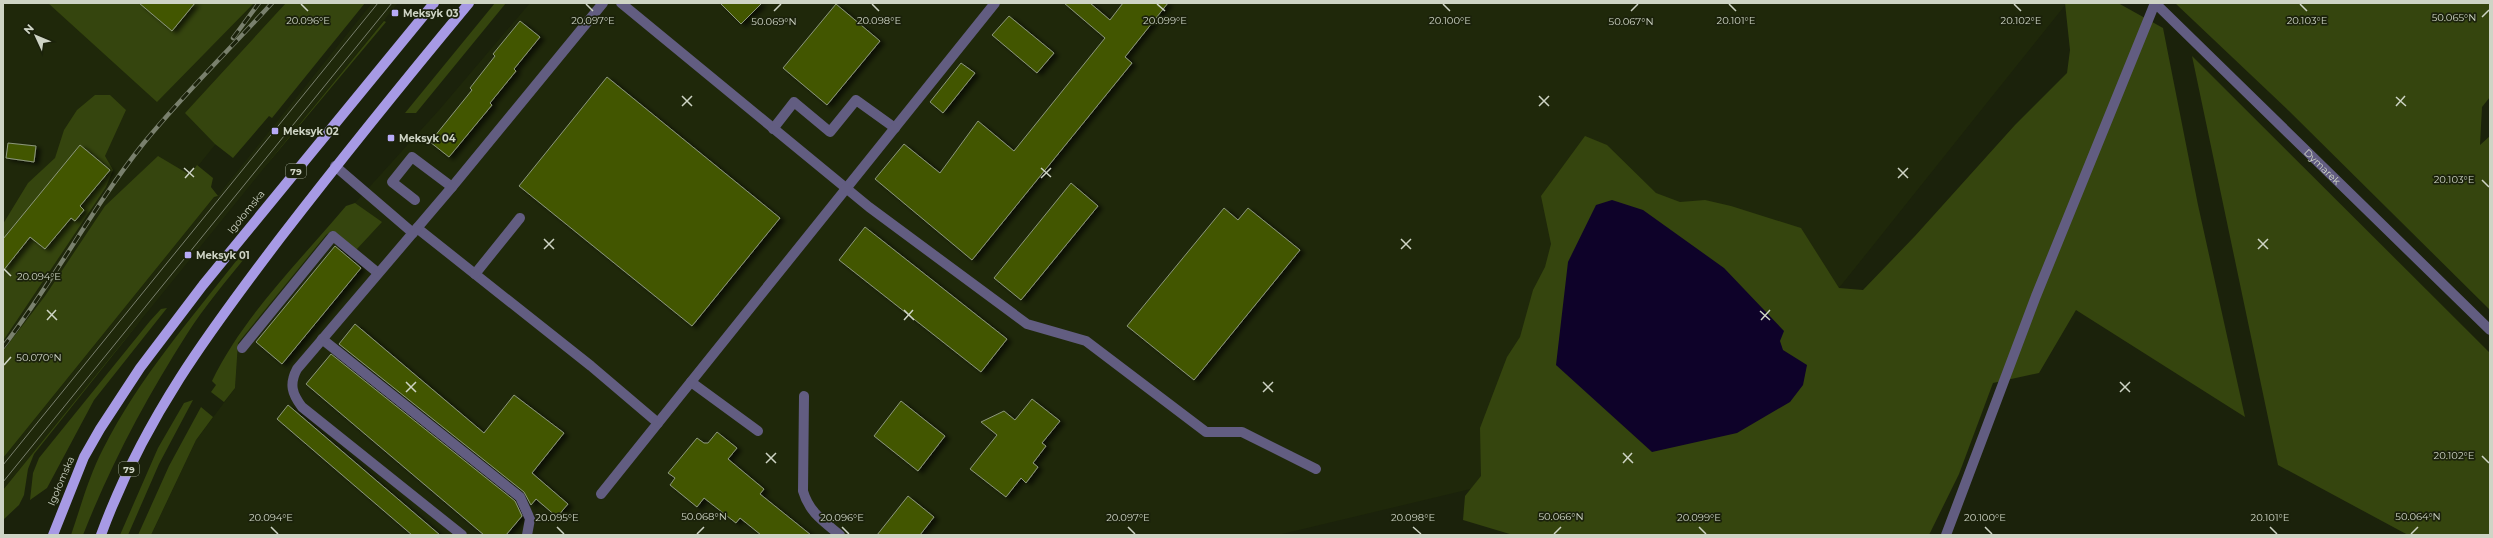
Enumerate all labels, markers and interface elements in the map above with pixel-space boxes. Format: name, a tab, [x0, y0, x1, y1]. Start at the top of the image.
place label: Meksyk 03	[403, 7, 459, 20]
marker: Meksyk 03	[390, 8, 400, 18]
text: 50.065°N	[2432, 11, 2476, 24]
text: 20.096°E	[286, 14, 330, 27]
text: 20.097°E	[571, 14, 615, 27]
text: 20.098°E	[857, 14, 901, 27]
text: 20.099°E	[1143, 14, 1187, 27]
text: 20.100°E	[1429, 14, 1471, 27]
text: 20.101°E	[1717, 14, 1756, 27]
text: 20.102°E	[2001, 14, 2042, 27]
text: 20.103°E	[2287, 14, 2328, 27]
text: 50.069°N	[751, 15, 797, 28]
text: 50.067°N	[1608, 15, 1654, 28]
north arrow	[16, 16, 56, 56]
text: N	[21, 21, 37, 37]
place label: Meksyk 02	[283, 125, 339, 138]
marker: Meksyk 02	[270, 126, 280, 136]
place label: Meksyk 04	[399, 132, 456, 145]
marker: Meksyk 04	[386, 133, 396, 143]
street label: Dymarek	[2301, 146, 2344, 187]
road number: 79	[286, 164, 306, 178]
text: 20.103°E	[2434, 173, 2475, 186]
street label: Igołomska	[224, 188, 268, 236]
place label: Meksyk 01	[196, 249, 250, 262]
marker: Meksyk 01	[183, 250, 193, 260]
text: 20.094°E	[17, 270, 61, 283]
text: 50.070°N	[16, 351, 62, 364]
text: 20.102°E	[2434, 449, 2475, 462]
street label: Igołomska	[45, 454, 77, 508]
road number: 79	[119, 462, 139, 476]
text: 50.068°N	[681, 510, 727, 523]
text: 50.066°N	[1538, 510, 1584, 523]
text: 50.064°N	[2395, 510, 2441, 523]
text: 20.094°E	[249, 511, 293, 524]
text: 20.095°E	[535, 511, 579, 524]
text: 20.096°E	[820, 511, 864, 524]
text: 20.097°E	[1106, 511, 1150, 524]
text: 20.098°E	[1391, 511, 1435, 524]
text: 20.099°E	[1677, 511, 1721, 524]
text: 20.100°E	[1964, 511, 2006, 524]
text: 20.101°E	[2251, 511, 2290, 524]

